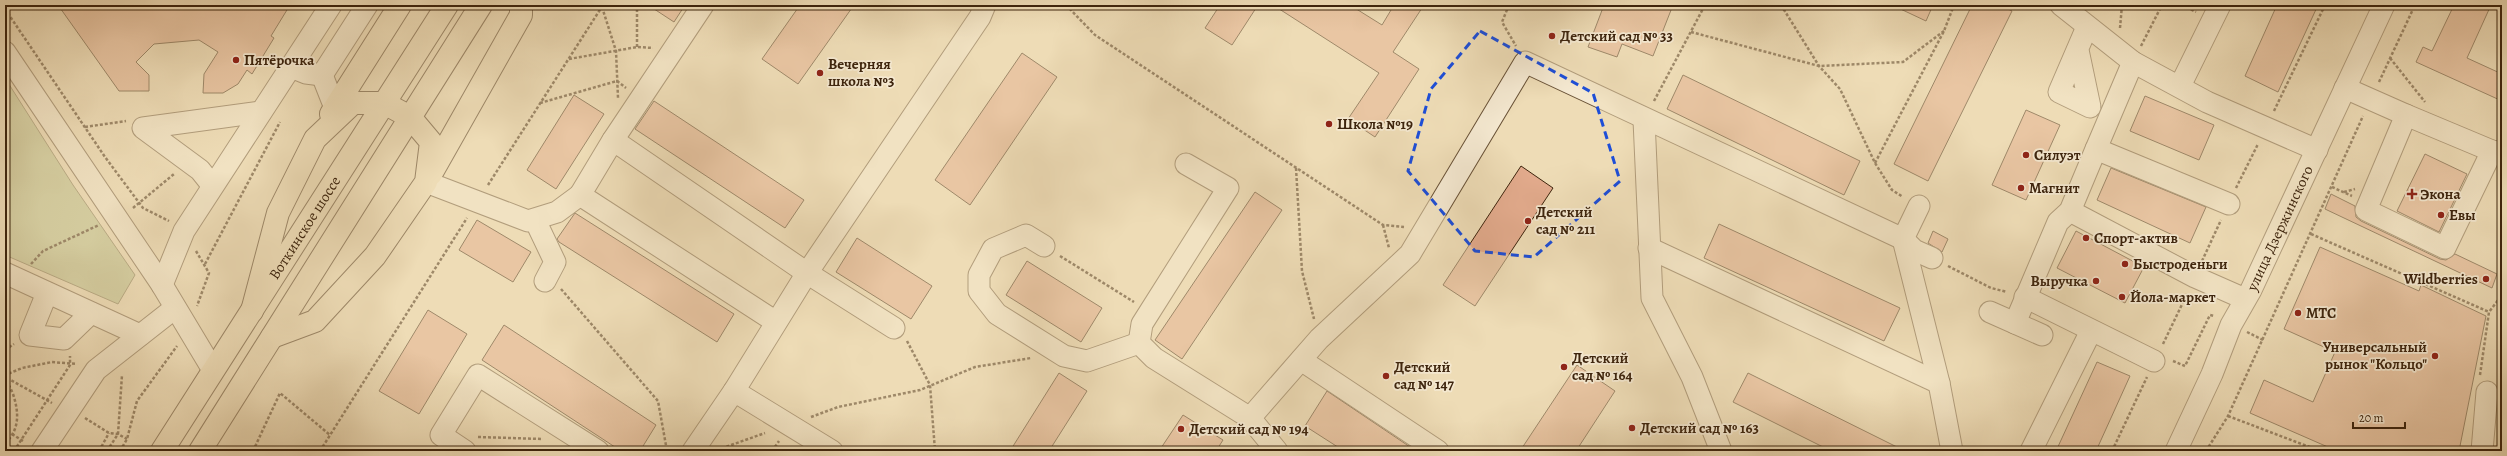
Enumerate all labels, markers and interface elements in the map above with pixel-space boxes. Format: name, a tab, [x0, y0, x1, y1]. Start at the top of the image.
place label: Детский сад № 33	[1560, 26, 1673, 46]
marker: Детский сад № 33	[1547, 31, 1557, 41]
place label: Пятёрочка	[244, 50, 315, 70]
place label: Вечерняя школа №3	[828, 54, 894, 91]
marker: Пятёрочка	[231, 55, 241, 65]
marker: Вечерняя школа №3	[815, 68, 825, 78]
place label: Школа №19	[1337, 114, 1413, 134]
marker: Школа №19	[1324, 119, 1334, 129]
place label: Силуэт	[2034, 145, 2081, 165]
marker: Силуэт	[2021, 150, 2031, 160]
street label: улица Дзержинского	[2242, 162, 2318, 295]
street label: Воткинское шоссе	[264, 172, 345, 283]
place label: Магнит	[2029, 178, 2080, 198]
marker: Магнит	[2016, 183, 2026, 193]
place label: Экона	[2420, 184, 2461, 204]
marker: Экона	[2407, 189, 2417, 199]
place label: Детский сад № 211	[1536, 202, 1596, 239]
place label: Евы	[2449, 205, 2476, 225]
marker: Евы	[2436, 210, 2446, 220]
marker: Детский сад № 211	[1523, 216, 1533, 226]
place label: Спорт-актив	[2094, 228, 2178, 248]
marker: Спорт-актив	[2081, 233, 2091, 243]
place label: Быстроденьги	[2133, 254, 2228, 274]
marker: Быстроденьги	[2120, 259, 2130, 269]
place label: Wildberries	[2403, 269, 2478, 289]
place label: Выручка	[2031, 271, 2089, 291]
marker: Wildberries	[2481, 274, 2491, 284]
marker: Выручка	[2091, 276, 2101, 286]
place label: Йола-маркет	[2130, 287, 2216, 307]
marker: Йола-маркет	[2117, 292, 2127, 302]
place label: МТС	[2306, 303, 2336, 323]
marker: МТС	[2293, 308, 2303, 318]
place label: Универсальный рынок "Кольцо"	[2322, 337, 2427, 374]
place label: Детский сад № 164	[1572, 348, 1632, 385]
marker: Универсальный рынок "Кольцо"	[2430, 351, 2440, 361]
place label: Детский сад № 147	[1394, 357, 1454, 394]
marker: Детский сад № 164	[1559, 362, 1569, 372]
marker: Детский сад № 147	[1381, 371, 1391, 381]
scale bar	[2353, 404, 2405, 430]
text: 20 m	[2359, 410, 2383, 426]
place label: Детский сад № 163	[1640, 418, 1759, 438]
place label: Детский сад № 194	[1189, 419, 1308, 439]
marker: Детский сад № 163	[1627, 423, 1637, 433]
marker: Детский сад № 194	[1176, 424, 1186, 434]

